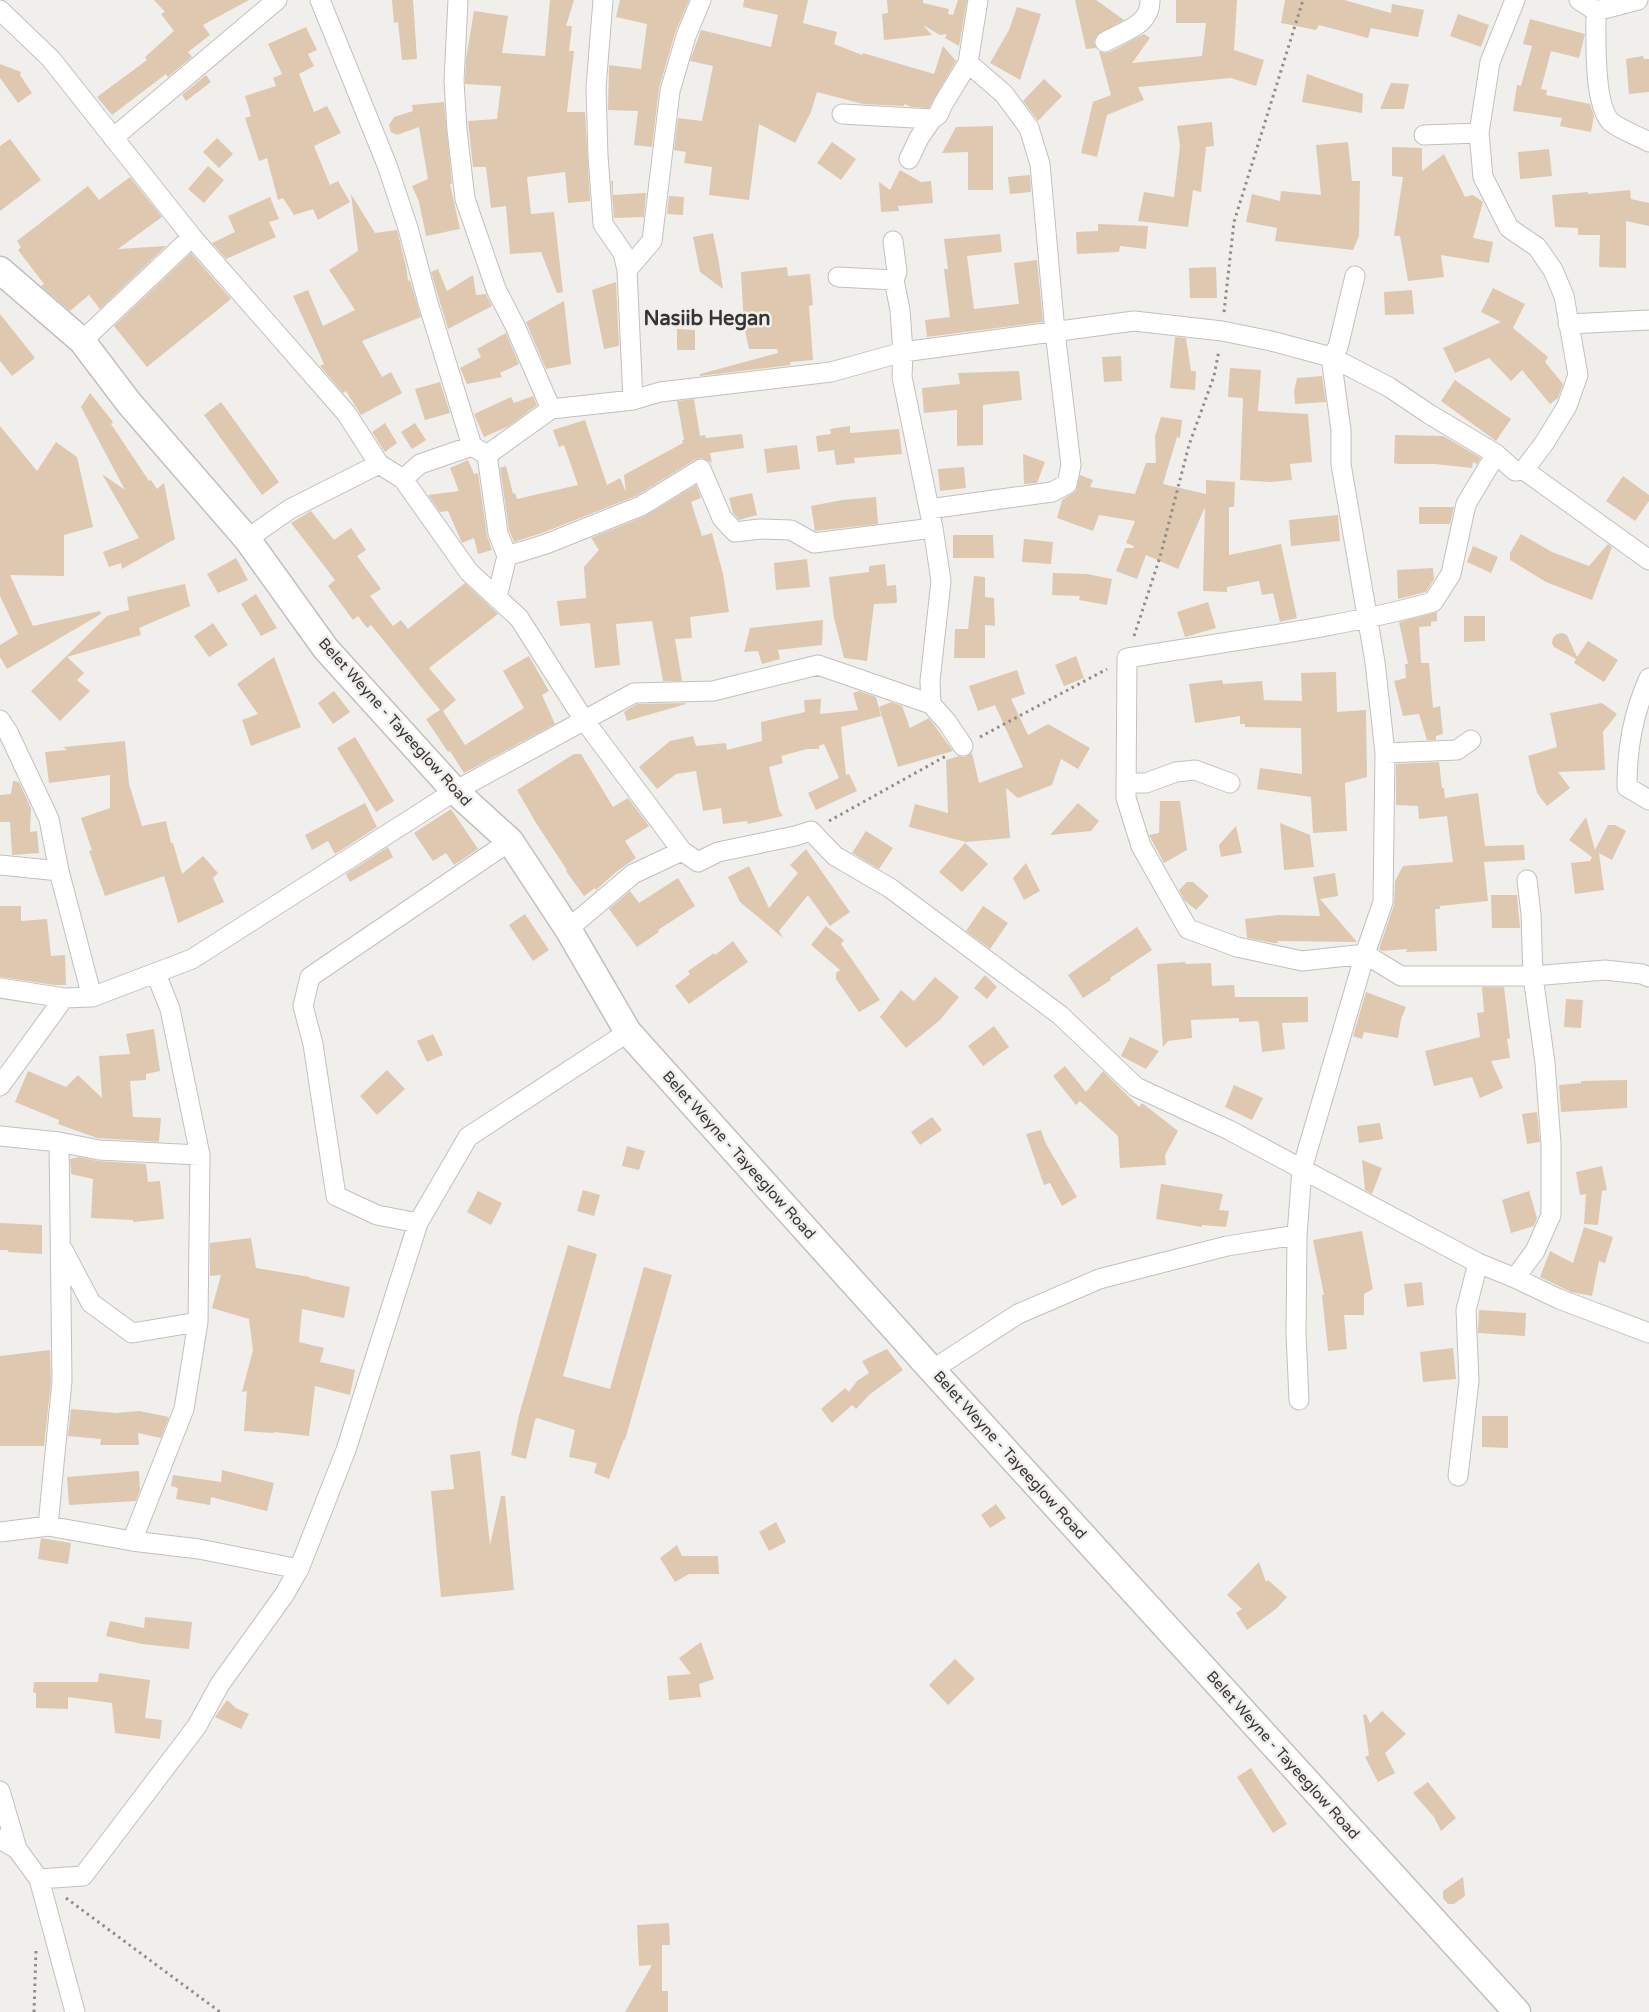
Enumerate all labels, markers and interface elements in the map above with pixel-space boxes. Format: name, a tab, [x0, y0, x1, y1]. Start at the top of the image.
district label: Nasiib Hegan	[644, 307, 770, 331]
street label: Belet Weyne - Tayeeglow Road	[315, 634, 475, 810]
street label: Belet Weyne - Tayeeglow Road	[659, 1067, 819, 1243]
street label: Belet Weyne - Tayeeglow Road	[930, 1367, 1090, 1543]
street label: Belet Weyne - Tayeeglow Road	[1203, 1667, 1363, 1843]

